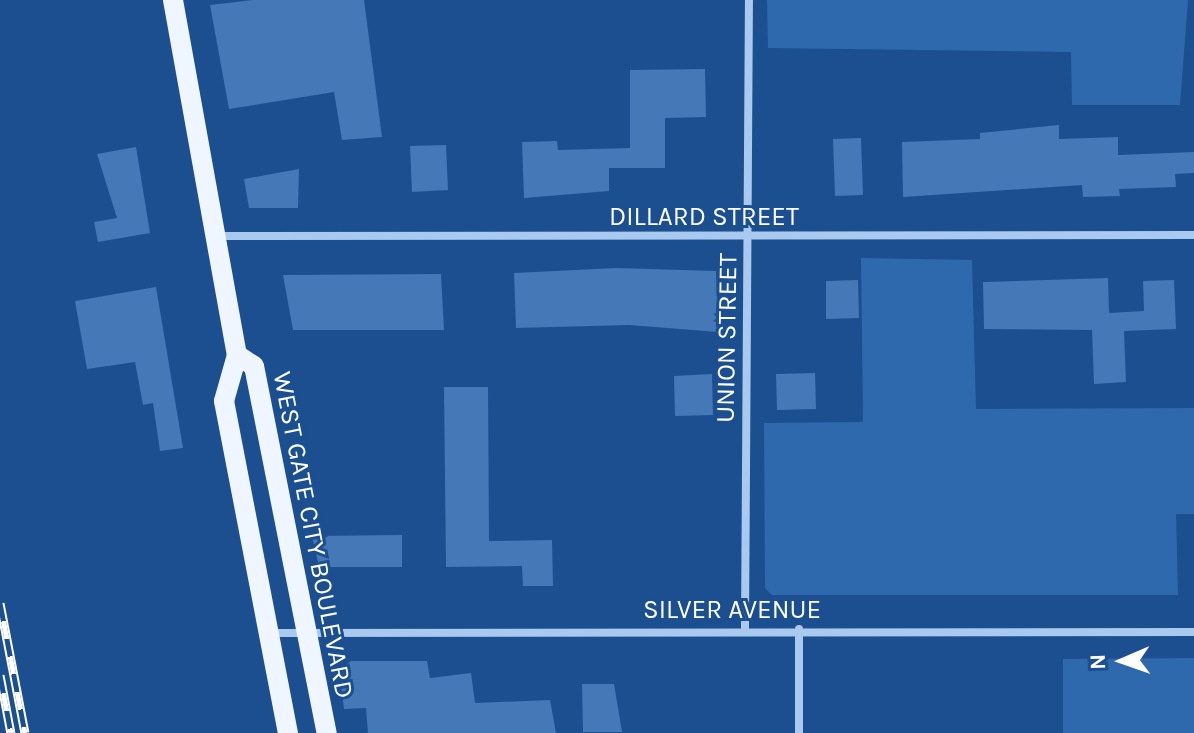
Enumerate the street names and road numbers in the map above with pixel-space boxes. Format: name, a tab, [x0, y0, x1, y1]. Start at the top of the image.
street label: DILLARD STREET	[609, 201, 799, 233]
street label: UNION STREET	[710, 253, 744, 423]
street label: WEST GATE CITY BOULEVARD	[266, 369, 360, 701]
street label: SILVER AVENUE	[643, 594, 821, 626]

